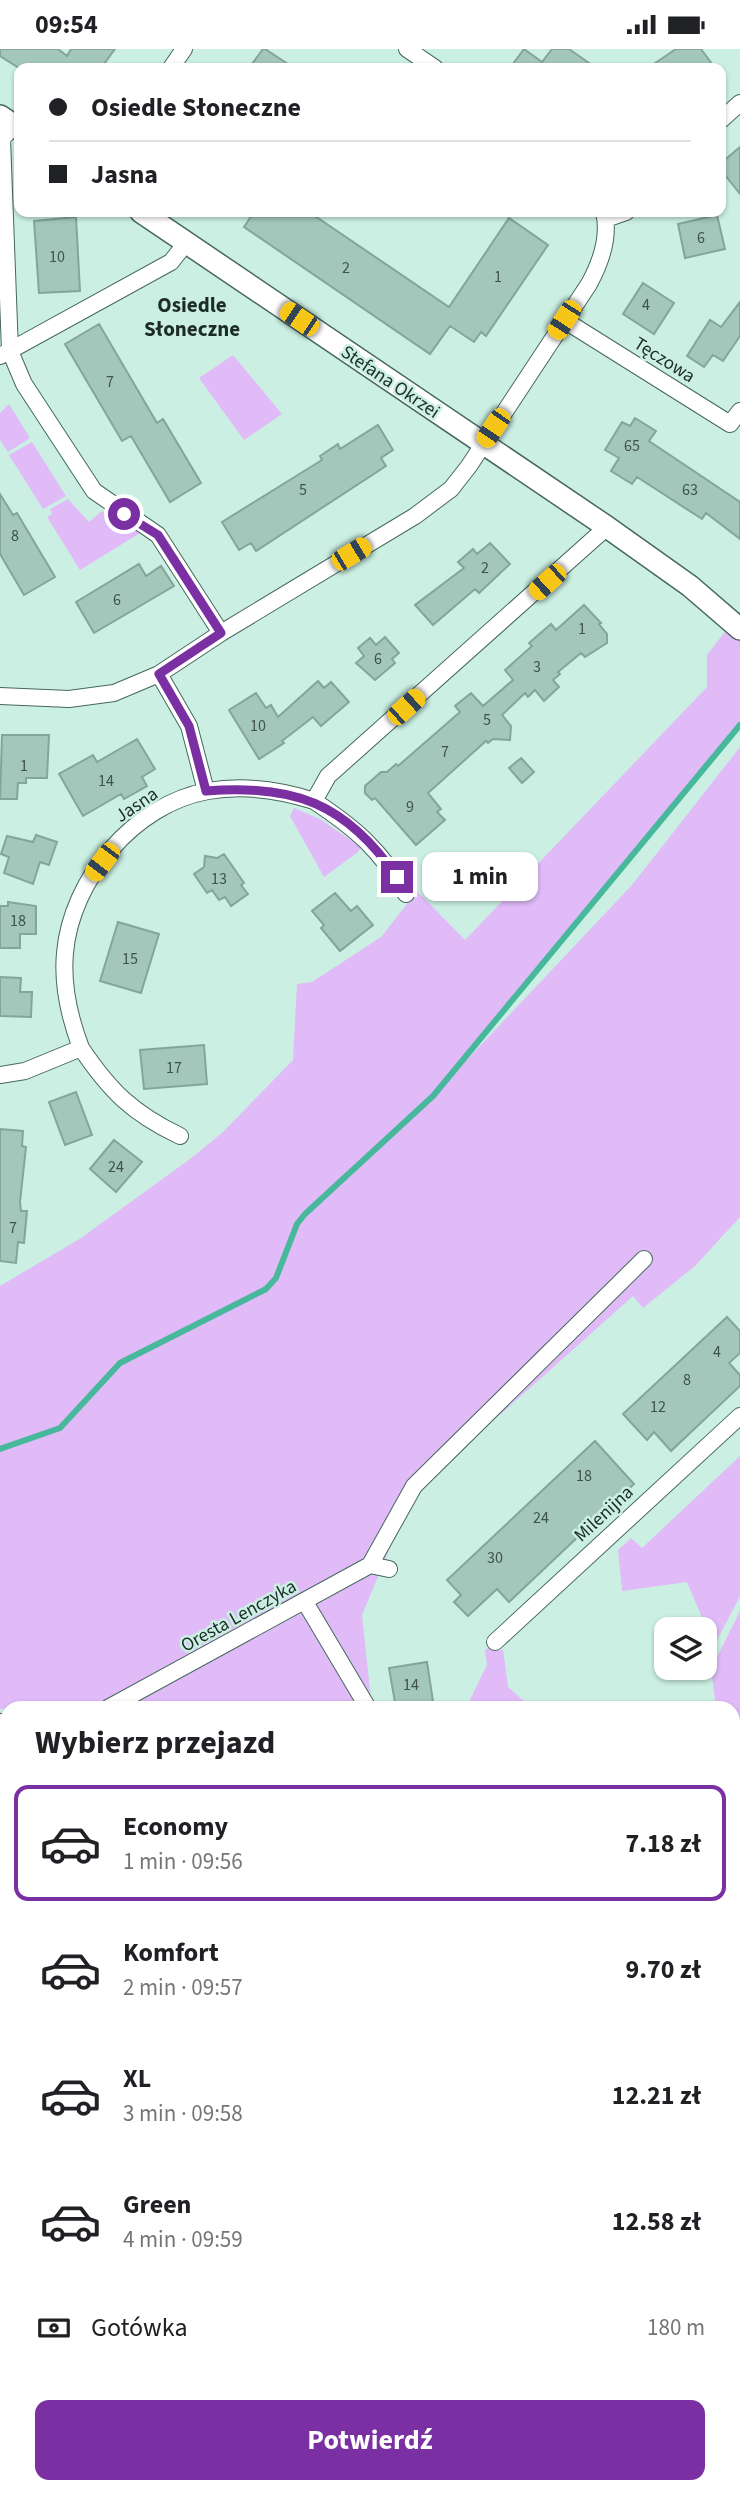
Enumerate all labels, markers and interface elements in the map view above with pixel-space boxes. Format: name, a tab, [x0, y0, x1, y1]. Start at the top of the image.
text: 09:54	[35, 6, 98, 43]
text: Osiedle Słoneczne	[91, 89, 301, 126]
text: Jasna	[91, 156, 158, 193]
house number: 6	[697, 227, 705, 249]
house number: 10	[49, 246, 65, 268]
house number: 2	[342, 257, 350, 279]
house number: 1	[494, 266, 502, 288]
district label: Osiedle Słoneczne	[144, 290, 240, 344]
house number: 4	[642, 294, 650, 316]
car	[544, 297, 585, 343]
car	[276, 299, 323, 339]
street label: Tęczowa	[628, 331, 700, 390]
street label: Stefana Okrzei	[335, 339, 445, 425]
house number: 7	[106, 371, 114, 393]
car	[473, 405, 514, 451]
house number: 65	[624, 435, 640, 457]
house number: 5	[299, 479, 307, 501]
house number: 63	[682, 479, 698, 501]
route start	[108, 498, 140, 530]
house number: 8	[11, 525, 19, 547]
car	[328, 534, 375, 574]
house number: 2	[481, 557, 489, 579]
car	[525, 560, 570, 604]
house number: 6	[113, 589, 121, 611]
house number: 1	[578, 618, 586, 640]
house number: 6	[374, 648, 382, 670]
house number: 3	[533, 656, 541, 678]
car	[384, 685, 429, 729]
house number: 5	[483, 709, 491, 731]
house number: 10	[250, 715, 266, 737]
house number: 7	[441, 741, 449, 763]
house number: 1	[20, 755, 28, 777]
house number: 14	[98, 770, 114, 792]
street label: Jasna	[110, 781, 164, 829]
house number: 9	[406, 796, 414, 818]
car	[81, 839, 124, 885]
callout: 1 min	[422, 853, 537, 901]
text: 1 min	[452, 860, 508, 893]
route end	[381, 861, 413, 893]
house number: 13	[211, 868, 227, 890]
house number: 18	[10, 910, 26, 932]
house number: 15	[122, 948, 138, 970]
house number: 17	[166, 1057, 182, 1079]
house number: 24	[108, 1156, 124, 1178]
house number: 7	[9, 1217, 17, 1239]
house number: 4	[713, 1341, 721, 1363]
house number: 8	[683, 1369, 691, 1391]
house number: 12	[650, 1396, 666, 1418]
house number: 18	[576, 1465, 592, 1487]
street label: Milenijna	[568, 1480, 640, 1549]
house number: 24	[533, 1507, 549, 1529]
house number: 30	[487, 1547, 503, 1569]
street label: Oresta Lenczyka	[176, 1573, 302, 1659]
map controls	[654, 1617, 717, 1680]
button: layers	[654, 1617, 717, 1680]
house number: 14	[403, 1674, 419, 1696]
text: Wybierz przejazd	[35, 1720, 275, 1766]
text: Economy	[123, 1808, 228, 1845]
icon: car	[39, 1812, 102, 1875]
text: 7.18 zł	[626, 1825, 701, 1862]
text: 1 min · 09:56	[123, 1845, 243, 1878]
text: Komfort	[123, 1934, 219, 1971]
icon: car	[39, 1938, 102, 2001]
text: 9.70 zł	[626, 1951, 701, 1988]
text: 2 min · 09:57	[123, 1971, 243, 2004]
text: XL	[123, 2060, 151, 2097]
icon: car	[39, 2064, 102, 2127]
text: 12.21 zł	[612, 2077, 701, 2114]
text: 3 min · 09:58	[123, 2097, 243, 2130]
text: Green	[123, 2186, 191, 2223]
icon: car	[39, 2190, 102, 2253]
text: 12.58 zł	[612, 2203, 701, 2240]
text: 4 min · 09:59	[123, 2223, 243, 2256]
icon: cash	[35, 2309, 73, 2347]
text: Gotówka	[91, 2309, 188, 2346]
text: 180 m	[647, 2311, 705, 2344]
button: Potwierdź	[35, 2400, 705, 2480]

